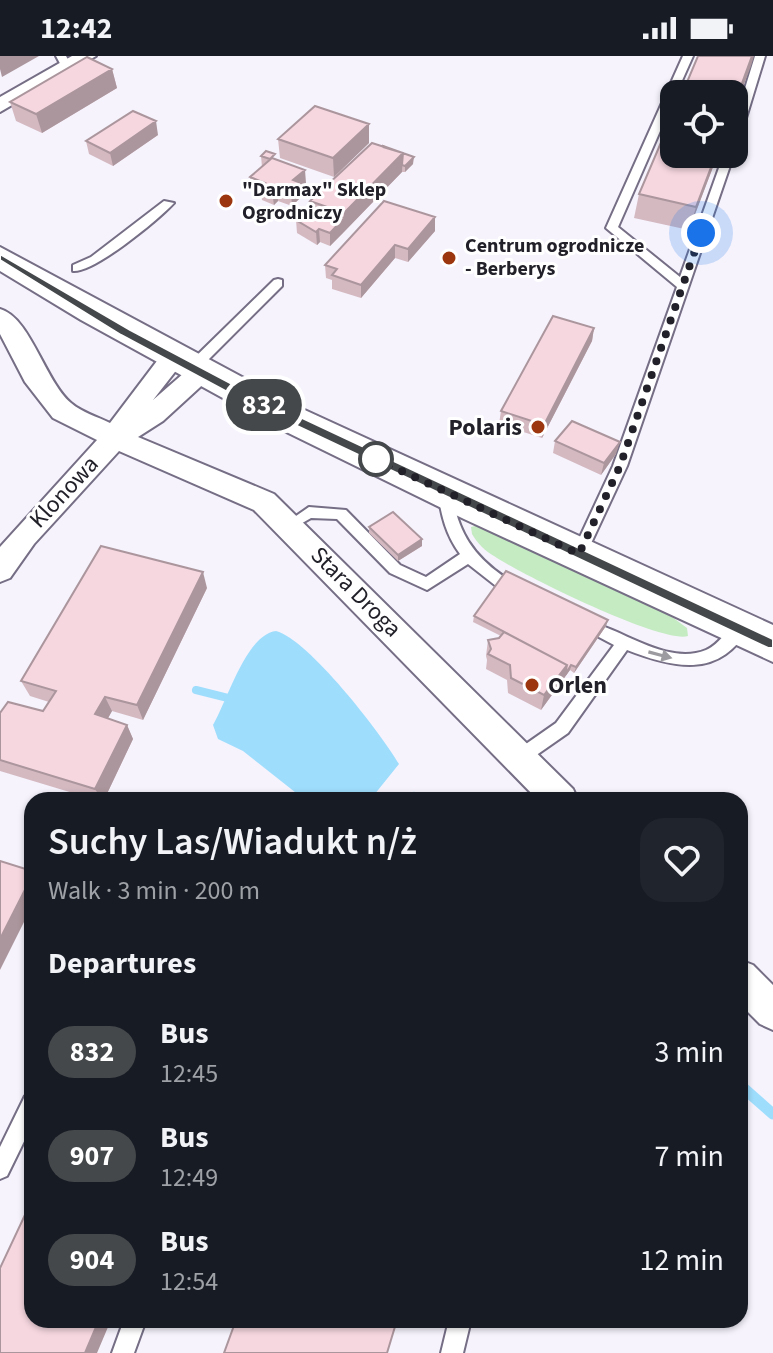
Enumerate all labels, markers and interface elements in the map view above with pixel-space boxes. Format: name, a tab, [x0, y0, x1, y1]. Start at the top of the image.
text: 12:42	[40, 7, 112, 50]
map controls	[660, 80, 748, 168]
button: locate	[660, 80, 748, 168]
place label: "Darmax" Sklep Ogrodniczy	[242, 176, 386, 227]
marker: "Darmax" Sklep Ogrodniczy	[217, 192, 235, 210]
your location	[681, 213, 721, 253]
place label: Centrum ogrodnicze - Berberys	[465, 232, 644, 283]
marker: Centrum ogrodnicze - Berberys	[440, 249, 458, 267]
line badge: 832	[218, 379, 310, 431]
text: 832	[242, 385, 286, 425]
place label: Polaris	[449, 410, 522, 445]
marker: Polaris	[529, 418, 547, 436]
unlabelled marker	[359, 442, 393, 476]
street label: Klonowa	[21, 448, 107, 536]
street label: Stara Droga	[303, 539, 409, 645]
one-way arrow	[648, 649, 673, 661]
place label: Orlen	[548, 668, 607, 703]
marker: Orlen	[523, 676, 541, 694]
text: Suchy Las/Wiadukt n/ż	[48, 815, 417, 869]
button: heart	[640, 818, 724, 902]
text: Walk · 3 min · 200 m	[48, 872, 260, 909]
text: Departures	[48, 942, 196, 985]
text: Bus	[160, 1012, 208, 1055]
text: 3 min	[654, 1031, 724, 1074]
text: 832	[70, 1032, 114, 1072]
text: 12:45	[160, 1055, 218, 1092]
text: Bus	[160, 1116, 208, 1159]
text: 7 min	[654, 1135, 724, 1178]
text: 907	[70, 1136, 114, 1176]
text: 12:49	[160, 1159, 218, 1196]
text: Bus	[160, 1220, 208, 1263]
text: 12 min	[640, 1239, 724, 1282]
text: 904	[70, 1240, 114, 1280]
text: 12:54	[160, 1263, 218, 1300]

